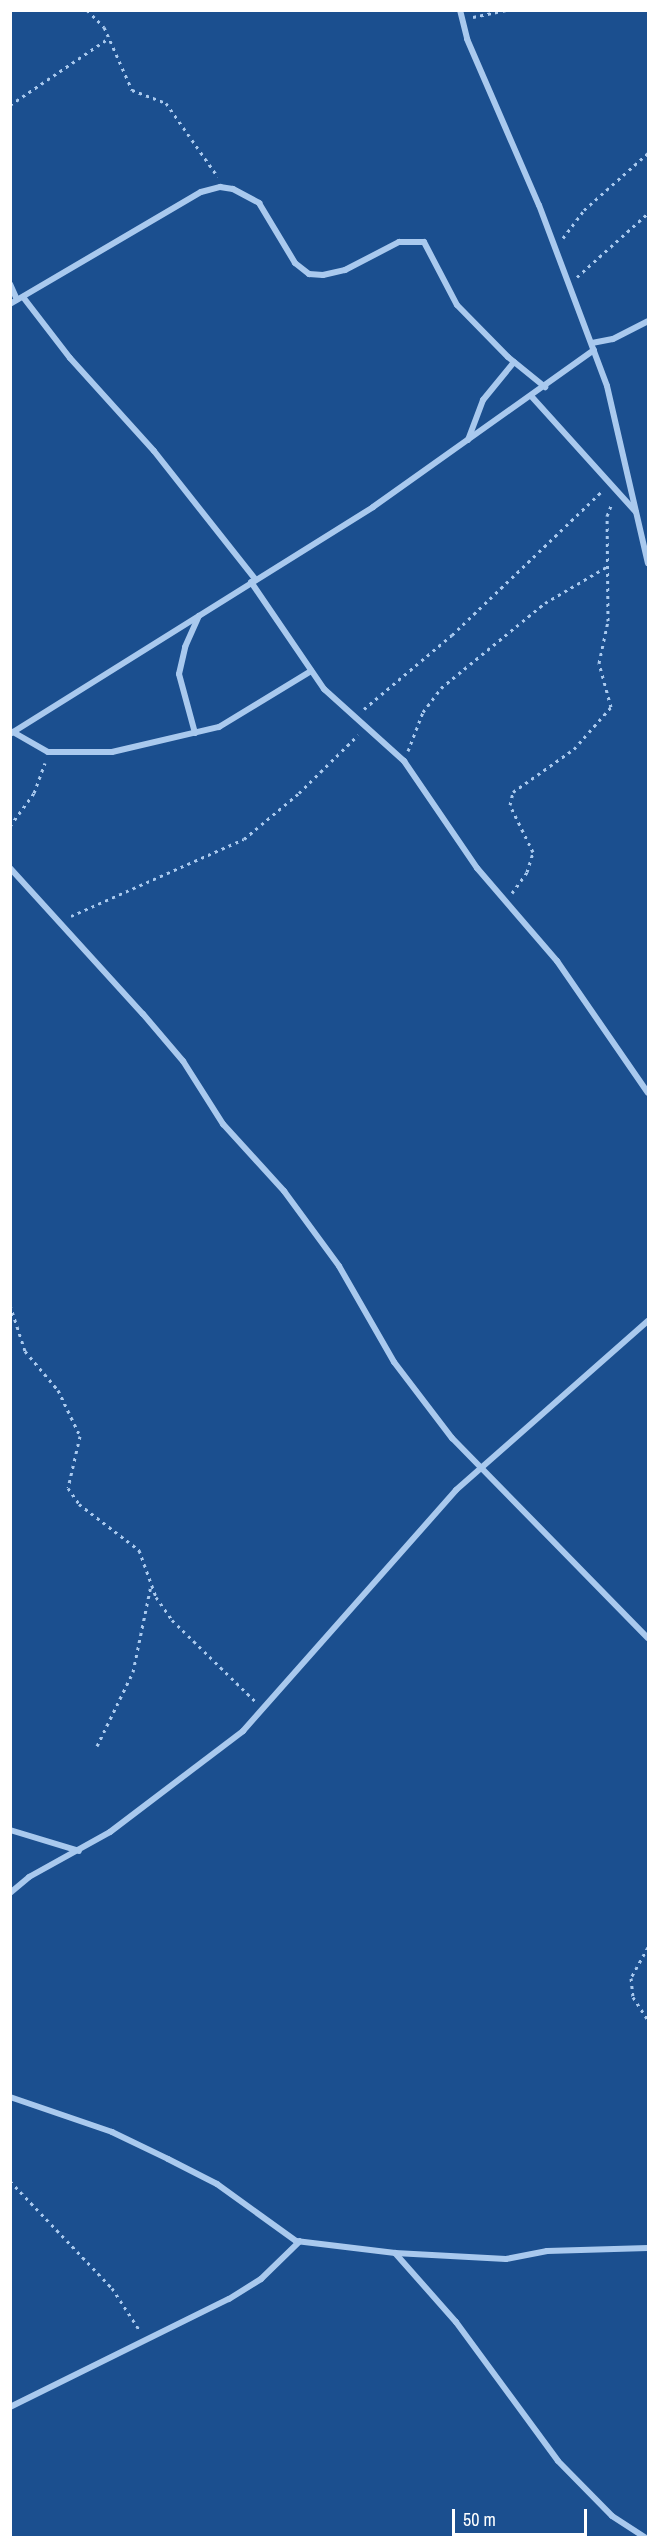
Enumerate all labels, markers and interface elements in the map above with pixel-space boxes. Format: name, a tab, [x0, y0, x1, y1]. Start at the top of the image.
scale bar	[455, 2497, 590, 2535]
text: 50 m	[463, 2507, 496, 2532]

